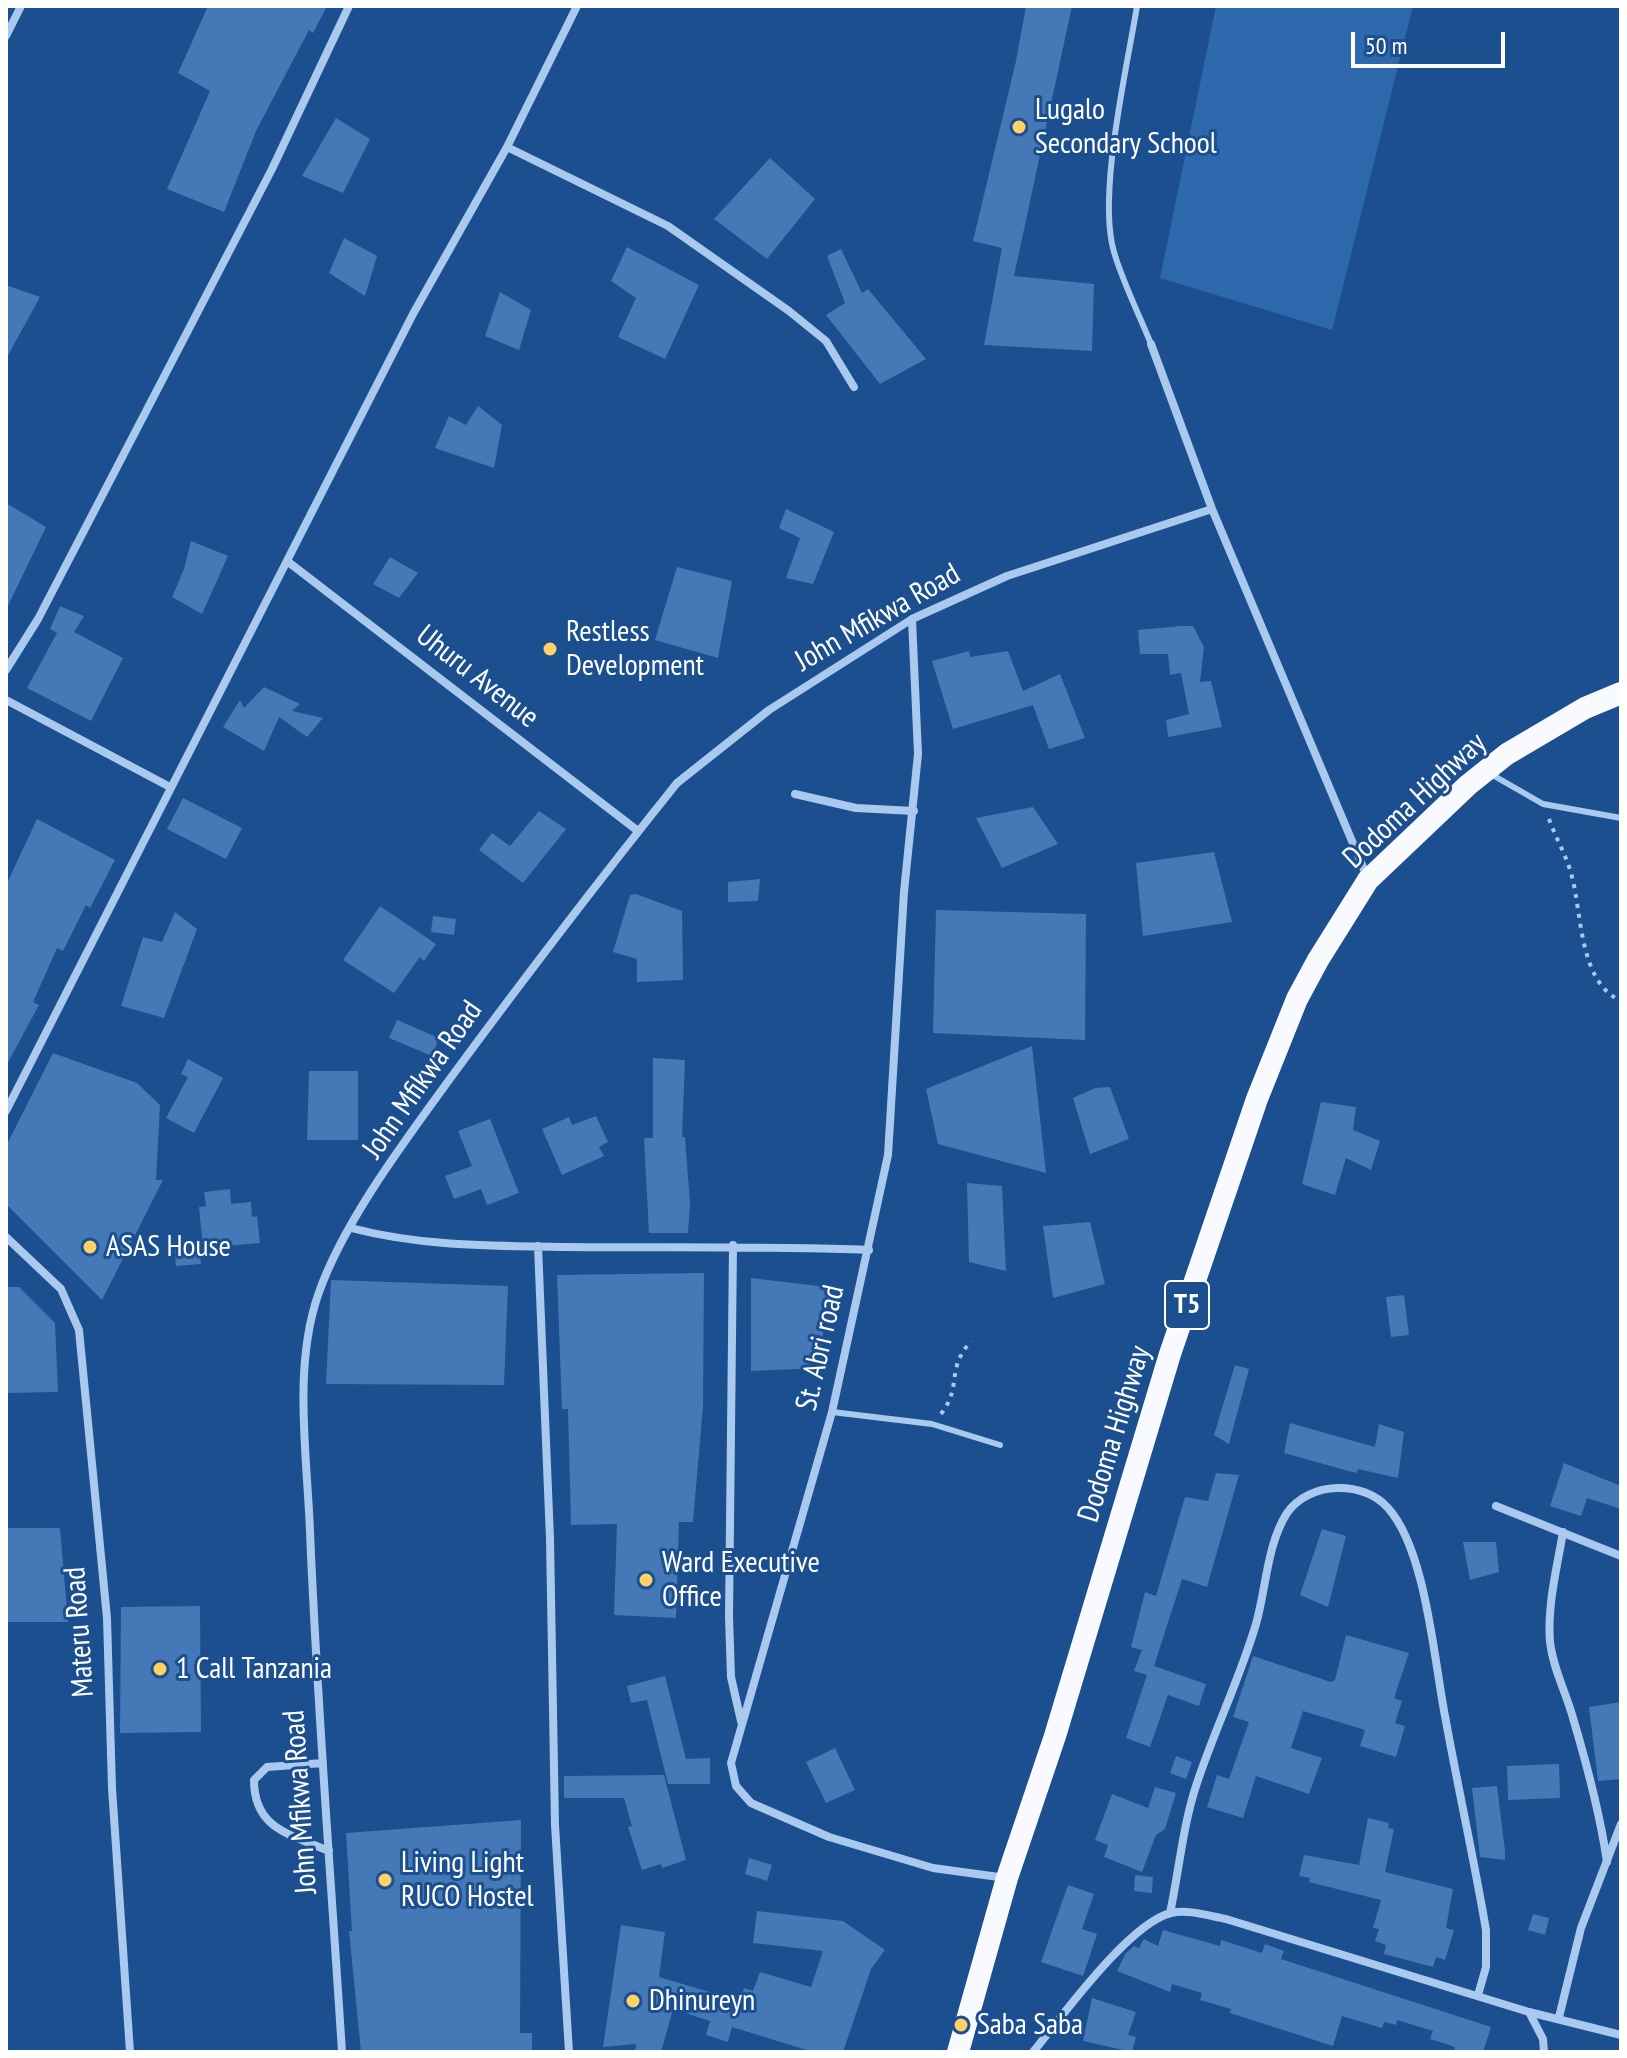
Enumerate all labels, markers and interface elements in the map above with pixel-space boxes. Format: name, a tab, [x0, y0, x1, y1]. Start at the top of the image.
scale bar	[1355, 16, 1509, 66]
text: 50 m	[1365, 30, 1407, 61]
place label: Lugalo Secondary School	[1035, 92, 1217, 162]
marker: Lugalo Secondary School	[1010, 118, 1028, 136]
street label: John Mfikwa Road	[789, 556, 967, 680]
place label: Restless Development	[566, 614, 704, 684]
street label: Uhuru Avenue	[409, 618, 545, 736]
marker: Restless Development	[541, 640, 559, 658]
street label: Dodoma Highway	[1336, 726, 1494, 876]
street label: John Mfikwa Road	[355, 994, 491, 1166]
place label: ASAS House	[106, 1229, 231, 1265]
marker: ASAS House	[81, 1238, 99, 1256]
road number: T5	[1165, 1281, 1209, 1329]
street label: St. Abri road	[789, 1282, 853, 1414]
street label: Dodoma Highway	[1071, 1342, 1159, 1526]
place label: Ward Executive Office	[662, 1545, 820, 1616]
street label: Materu Road	[57, 1566, 103, 1698]
marker: Ward Executive Office	[637, 1571, 655, 1589]
place label: 1 Call Tanzania	[176, 1651, 332, 1687]
marker: 1 Call Tanzania	[151, 1660, 169, 1678]
street label: John Mfikwa Road	[277, 1709, 325, 1895]
place label: Living Light RUCO Hostel	[401, 1845, 534, 1916]
marker: Living Light RUCO Hostel	[376, 1871, 394, 1889]
place label: Dhinureyn	[649, 1983, 755, 2019]
marker: Dhinureyn	[624, 1992, 642, 2010]
place label: Saba Saba	[977, 2007, 1083, 2043]
marker: Saba Saba	[952, 2016, 970, 2034]

